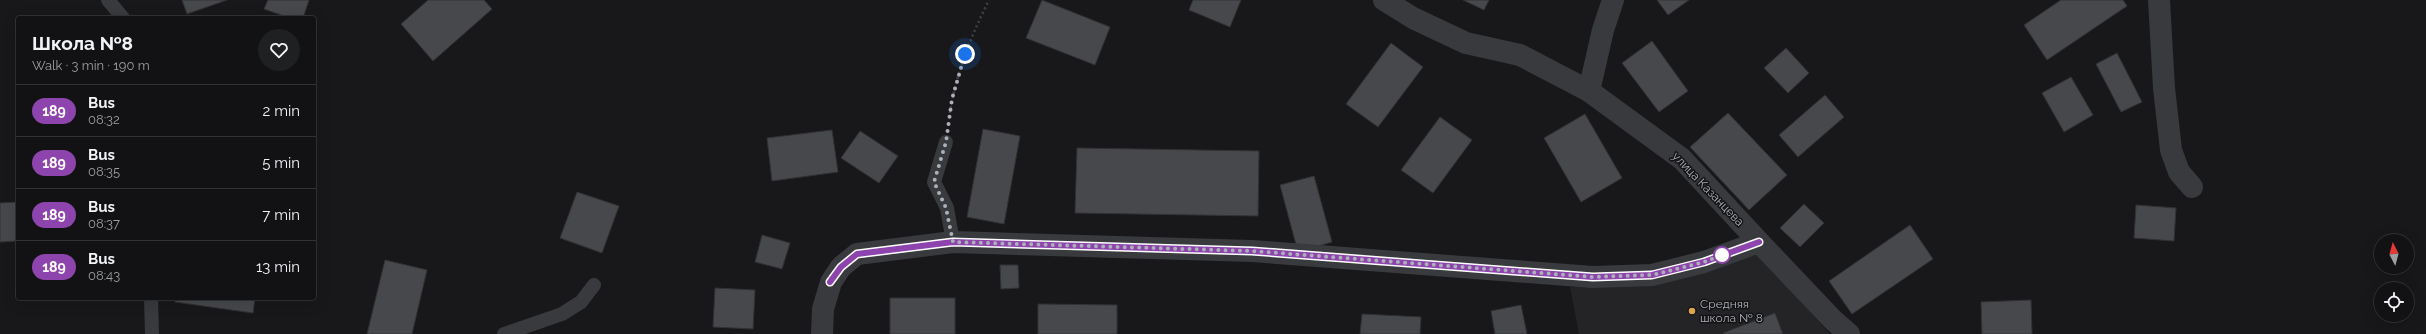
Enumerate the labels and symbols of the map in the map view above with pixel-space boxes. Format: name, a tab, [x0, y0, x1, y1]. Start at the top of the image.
your location	[955, 44, 975, 64]
street label: улица Казанцева	[1669, 149, 1747, 229]
north arrow	[2374, 234, 2414, 274]
unlabelled marker	[1713, 246, 1731, 264]
place label: Средняя школа № 8	[1700, 297, 1763, 325]
marker: Средняя школа № 8	[1687, 306, 1697, 316]

